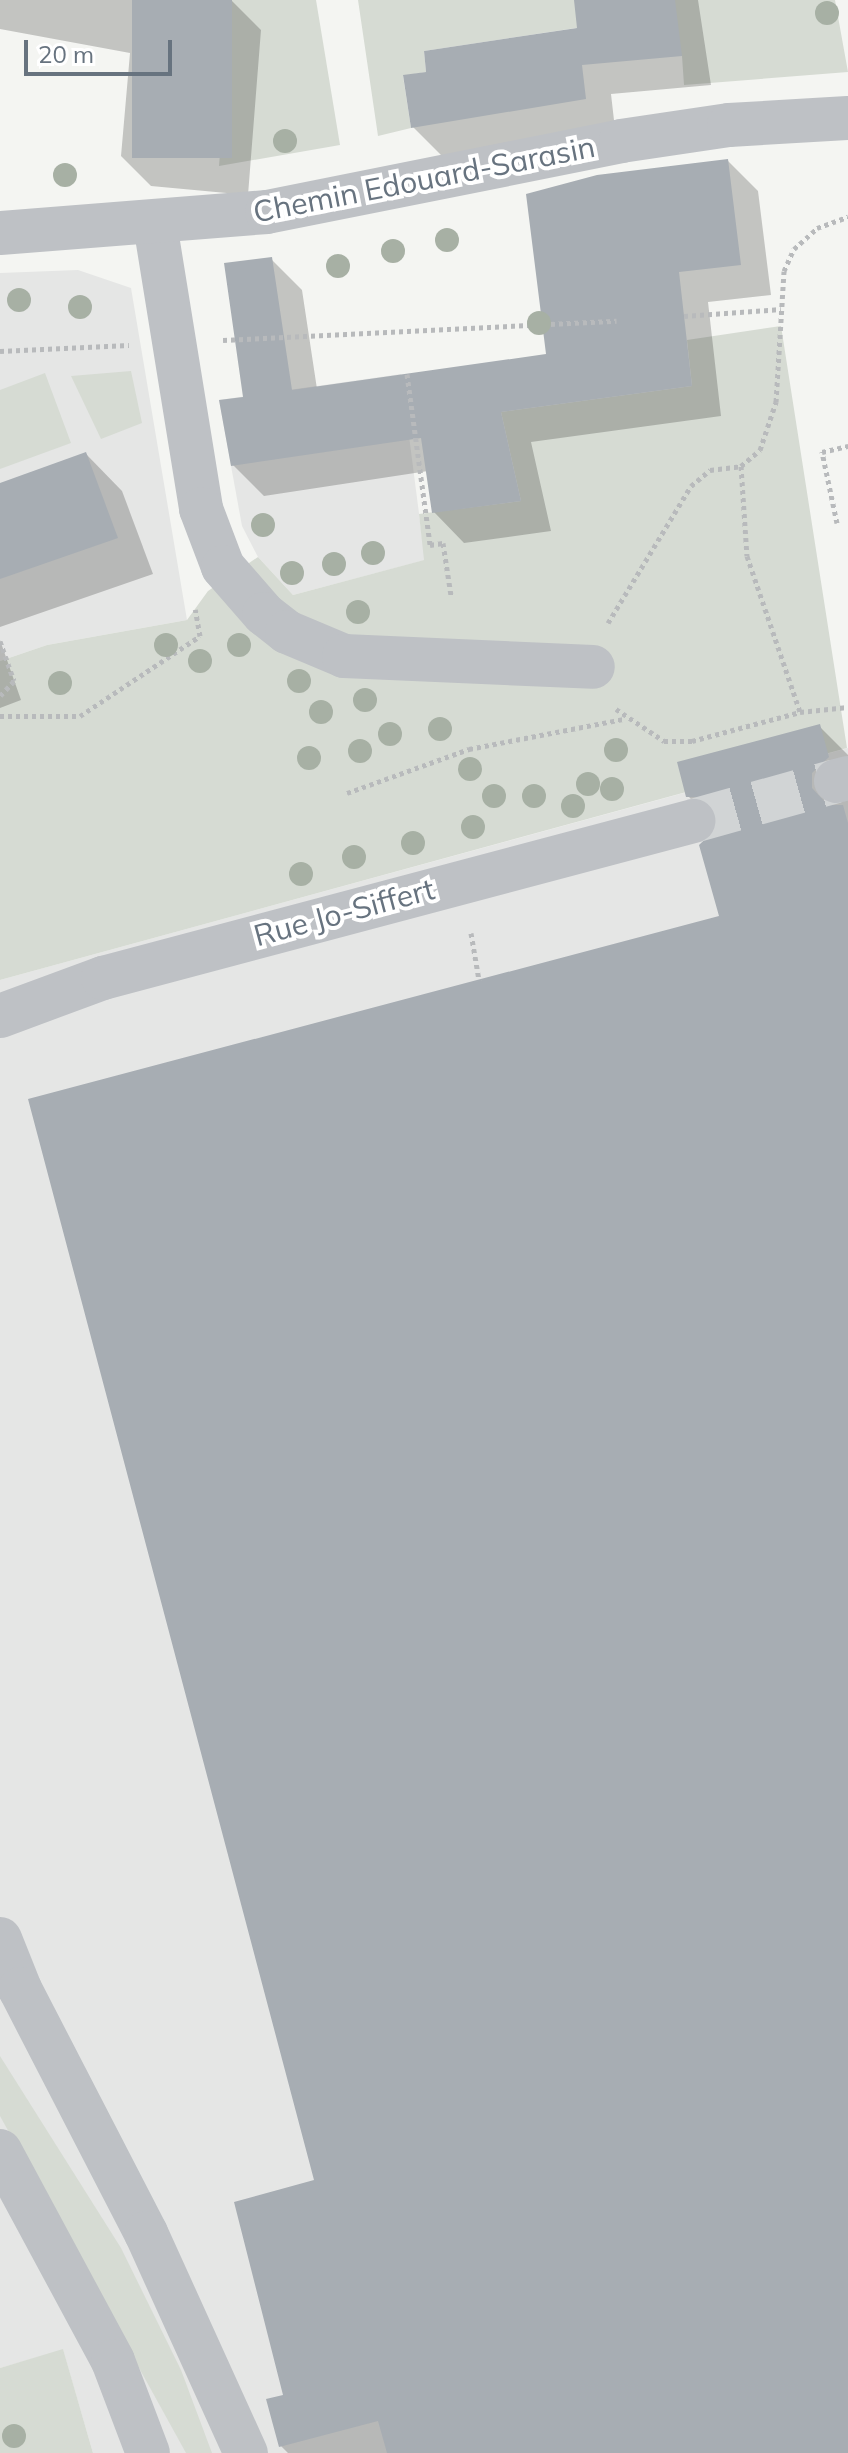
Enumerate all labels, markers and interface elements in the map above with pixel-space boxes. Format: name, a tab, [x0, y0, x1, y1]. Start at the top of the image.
scale bar	[28, 24, 176, 74]
text: 20 m	[38, 39, 94, 69]
street label: Chemin Edouard-Sarasin	[250, 128, 598, 230]
street label: Rue Jo-Siffert	[250, 871, 438, 953]

